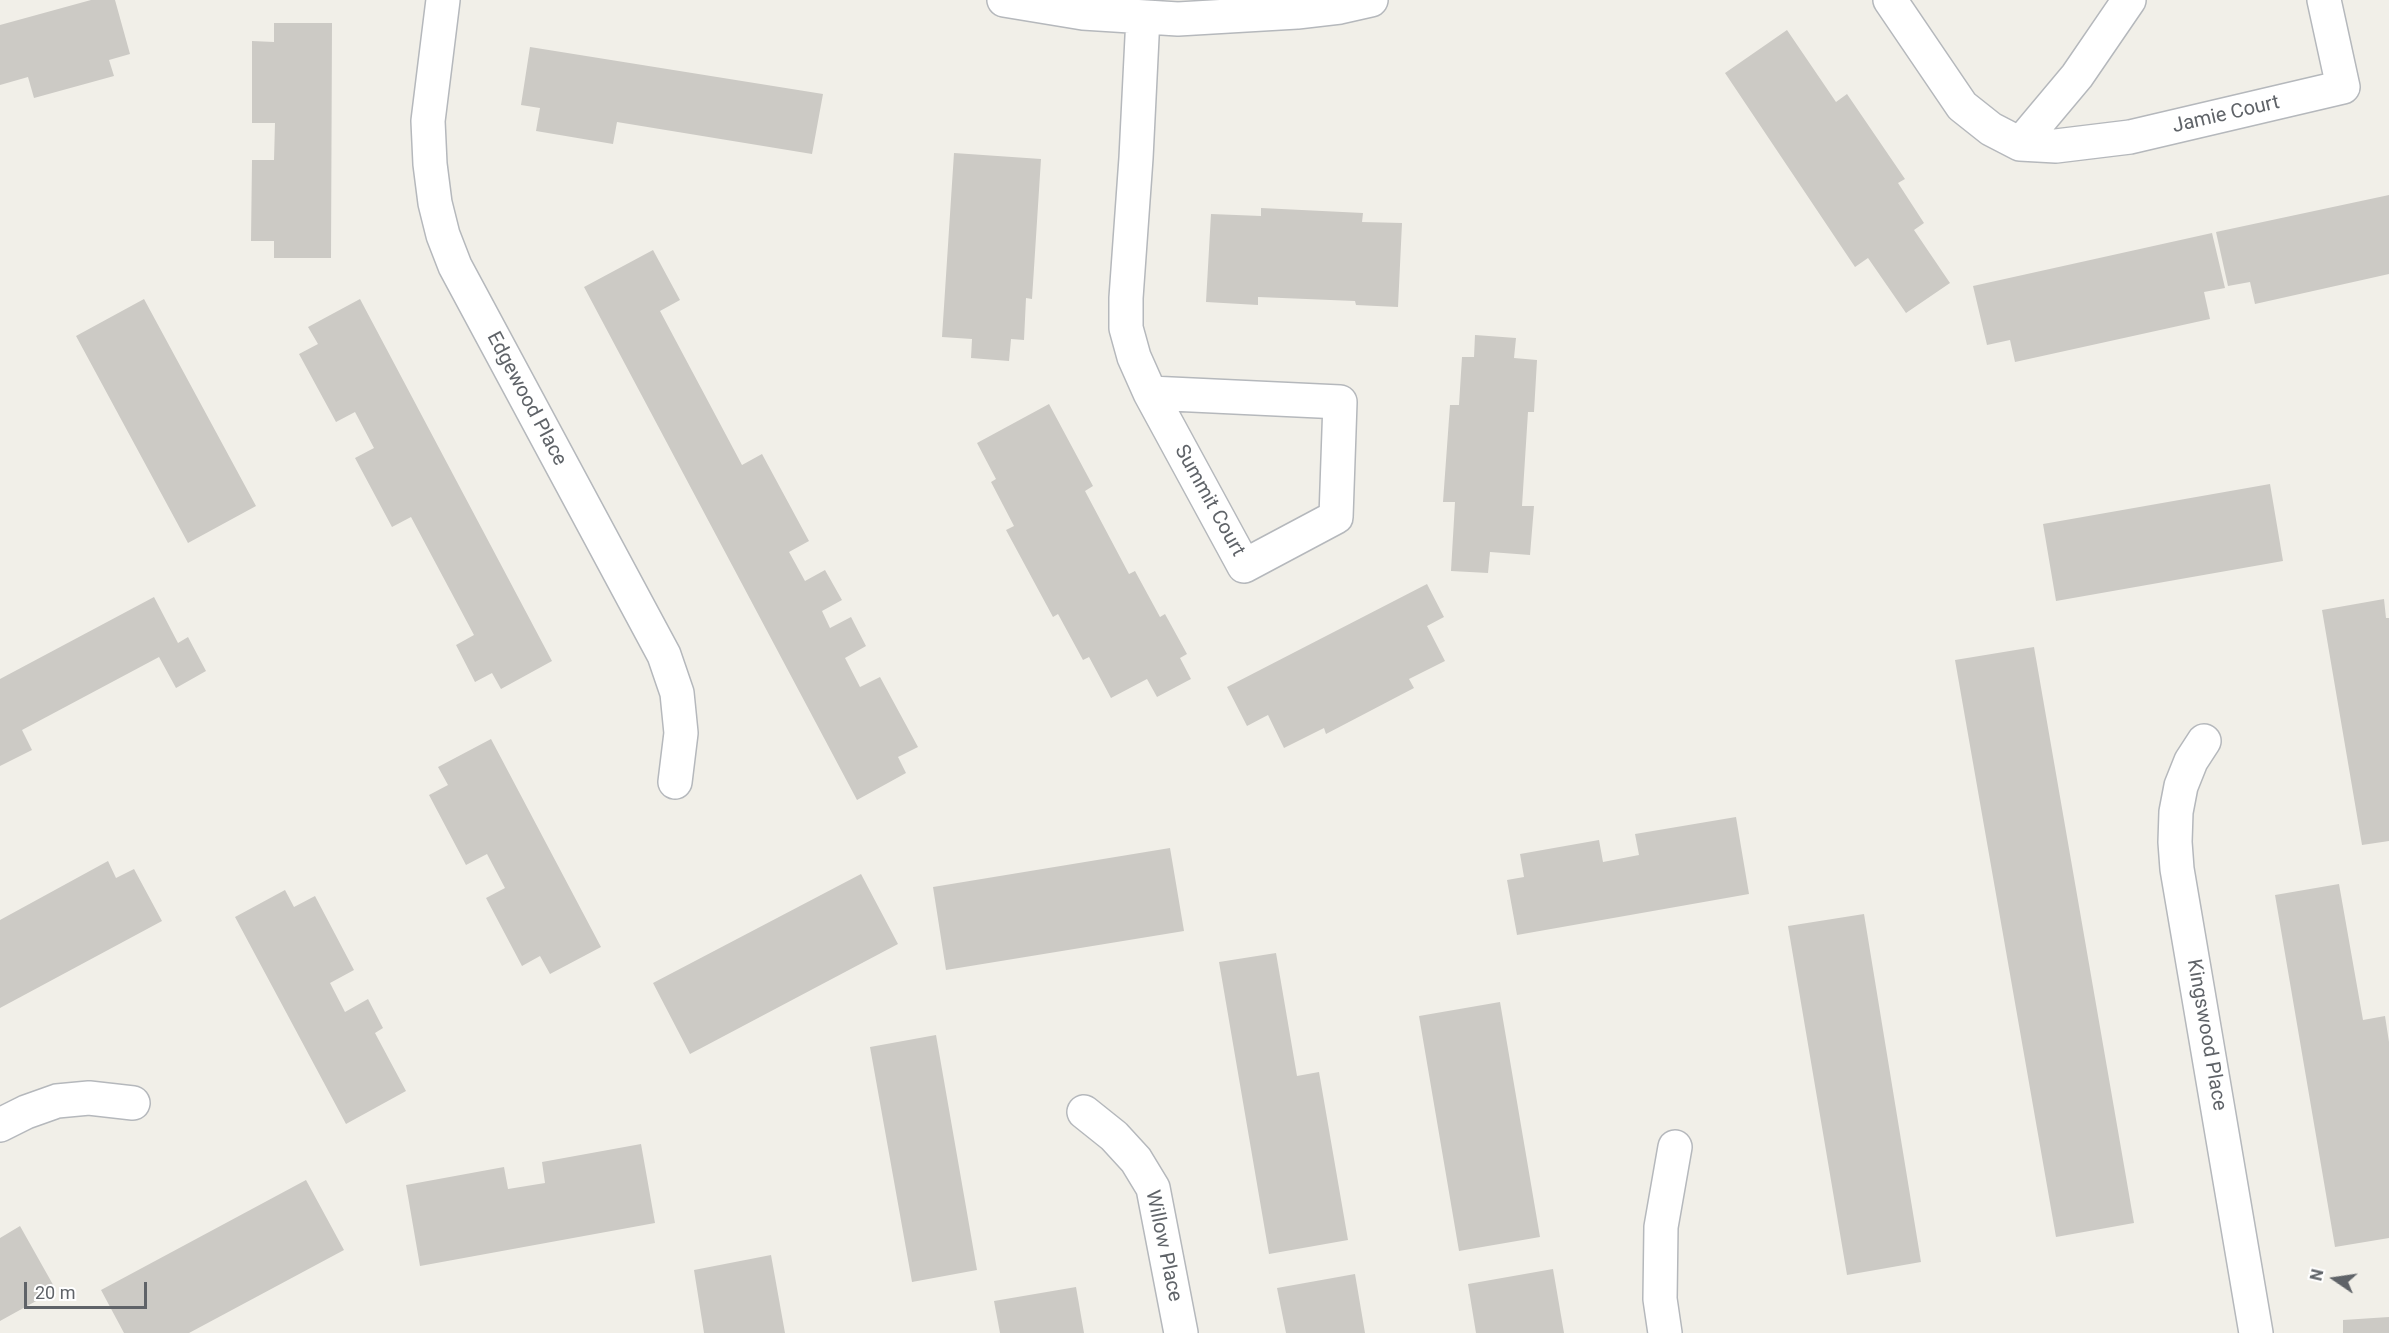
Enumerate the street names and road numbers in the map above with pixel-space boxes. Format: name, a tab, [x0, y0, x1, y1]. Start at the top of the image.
street label: Jamie Court	[2170, 91, 2282, 139]
street label: Edgewood Place	[481, 328, 571, 470]
street label: Summit Court	[1169, 441, 1249, 561]
street label: Kingswood Place	[2181, 957, 2231, 1113]
street label: Willow Place	[1139, 1188, 1187, 1304]

